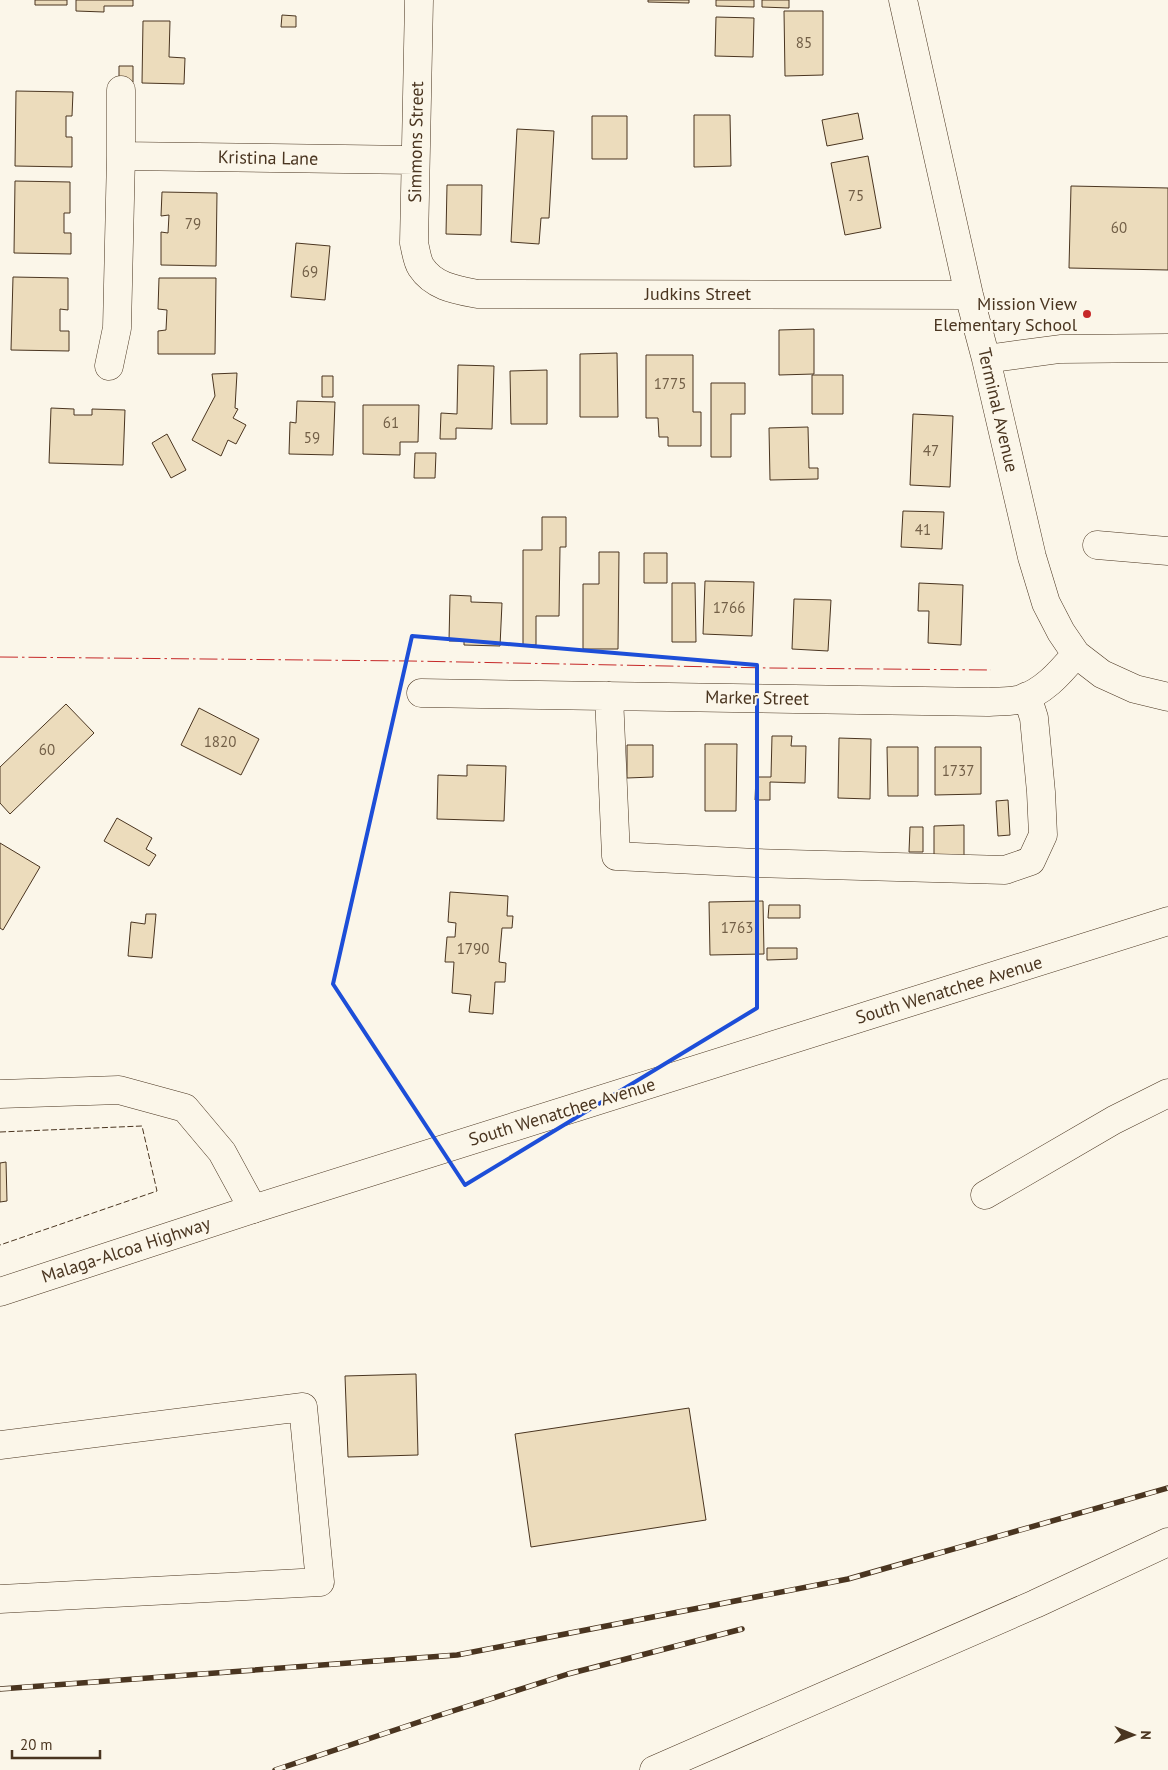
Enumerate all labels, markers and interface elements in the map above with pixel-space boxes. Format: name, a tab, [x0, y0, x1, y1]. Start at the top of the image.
house number: 85	[796, 33, 812, 52]
street label: Simmons Street	[403, 81, 428, 203]
street label: Kristina Lane	[218, 145, 318, 170]
house number: 75	[848, 186, 864, 205]
house number: 79	[185, 214, 201, 233]
house number: 60	[1111, 218, 1127, 237]
house number: 69	[302, 262, 318, 281]
street label: Judkins Street	[644, 282, 751, 305]
place label: Mission View Elementary School	[934, 292, 1078, 336]
marker: Mission View Elementary School	[1081, 308, 1093, 320]
street label: Terminal Avenue	[973, 345, 1024, 474]
house number: 1775	[654, 374, 686, 393]
house number: 61	[383, 413, 399, 432]
house number: 59	[304, 428, 320, 447]
house number: 47	[923, 441, 939, 460]
house number: 41	[915, 520, 931, 539]
house number: 1766	[713, 598, 745, 617]
street label: Marker Street	[705, 685, 809, 710]
house number: 1820	[204, 732, 236, 751]
house number: 60	[39, 740, 55, 759]
house number: 1737	[942, 761, 974, 780]
house number: 1763	[721, 918, 753, 937]
house number: 1790	[457, 939, 489, 958]
street label: South Wenatchee Avenue	[853, 950, 1045, 1029]
street label: South Wenatchee Avenue	[466, 1072, 658, 1151]
street label: Malaga-Alcoa Highway	[38, 1211, 214, 1288]
north arrow	[1108, 1710, 1158, 1760]
scale bar	[12, 1728, 100, 1760]
text: N	[1137, 1730, 1155, 1740]
text: 20 m	[20, 1735, 53, 1754]

